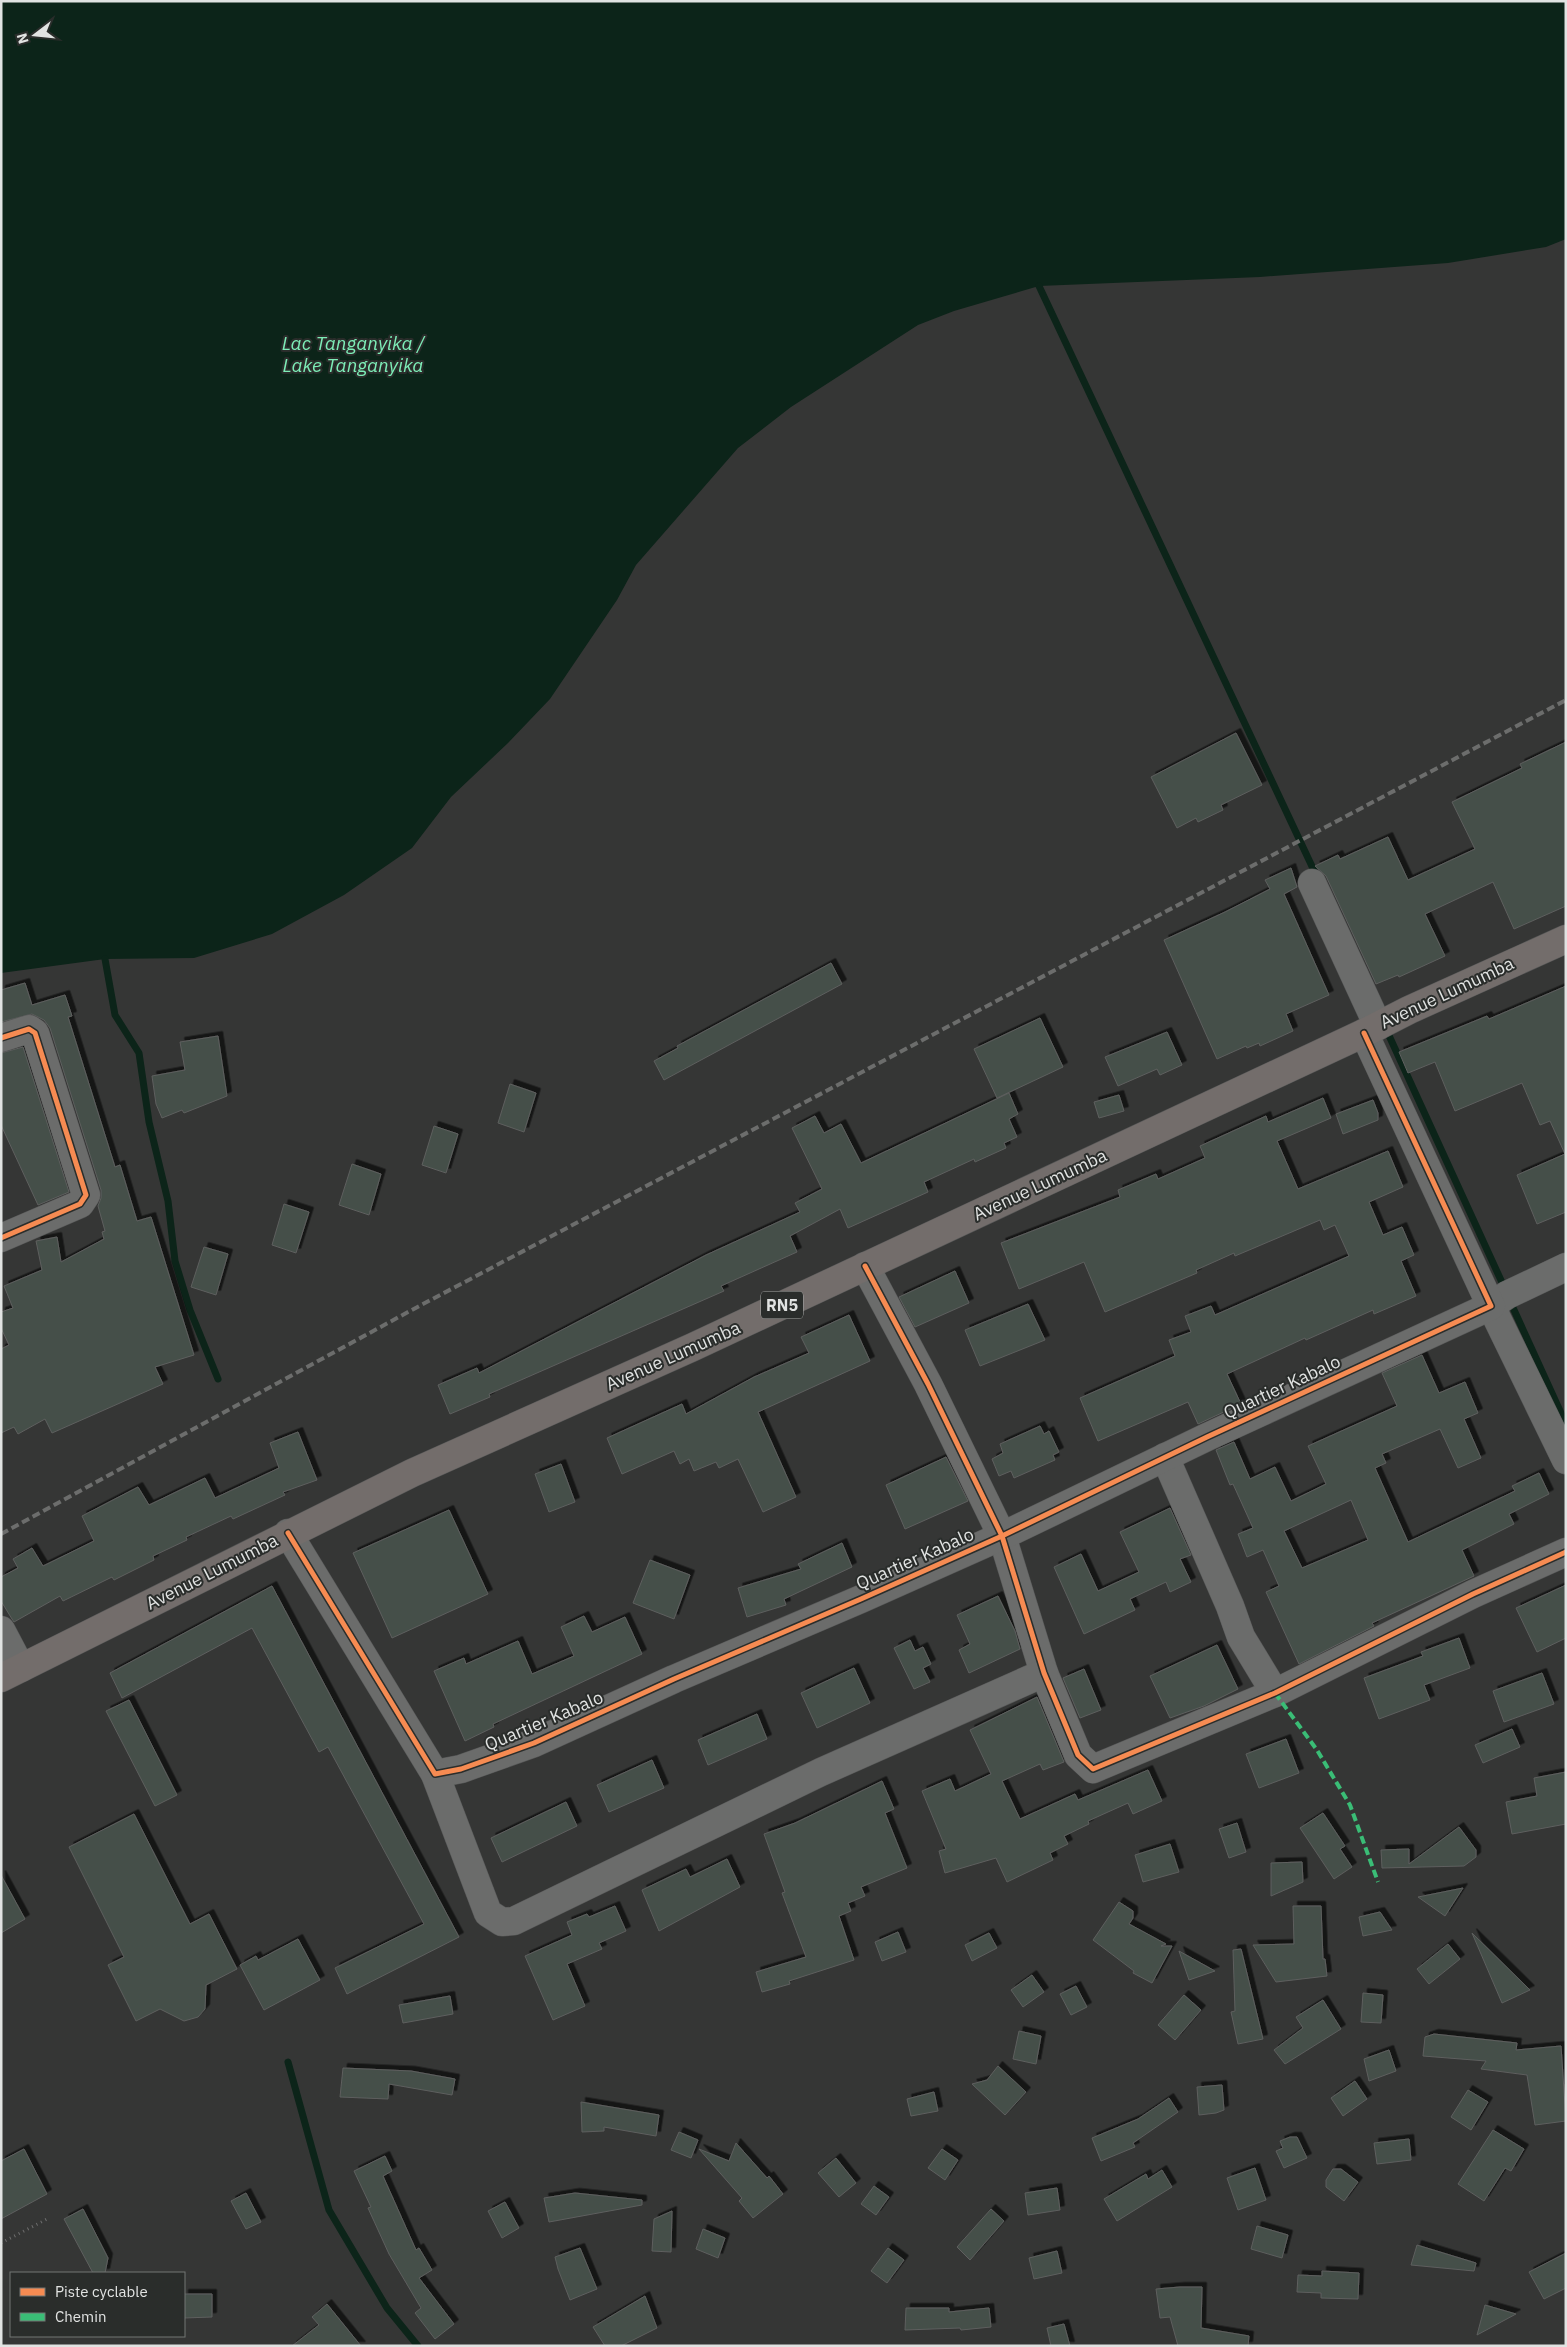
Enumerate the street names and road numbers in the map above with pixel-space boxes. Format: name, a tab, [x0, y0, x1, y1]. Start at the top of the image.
street label: Avenue Lumumba	[1376, 951, 1518, 1034]
street label: Avenue Lumumba	[969, 1143, 1111, 1226]
road number: RN5	[761, 1292, 803, 1318]
street label: Avenue Lumumba	[602, 1315, 744, 1396]
street label: Quartier Kabalo	[1220, 1349, 1344, 1424]
street label: Quartier Kabalo	[852, 1522, 977, 1595]
street label: Avenue Lumumba	[142, 1528, 282, 1615]
street label: Quartier Kabalo	[481, 1685, 607, 1756]

